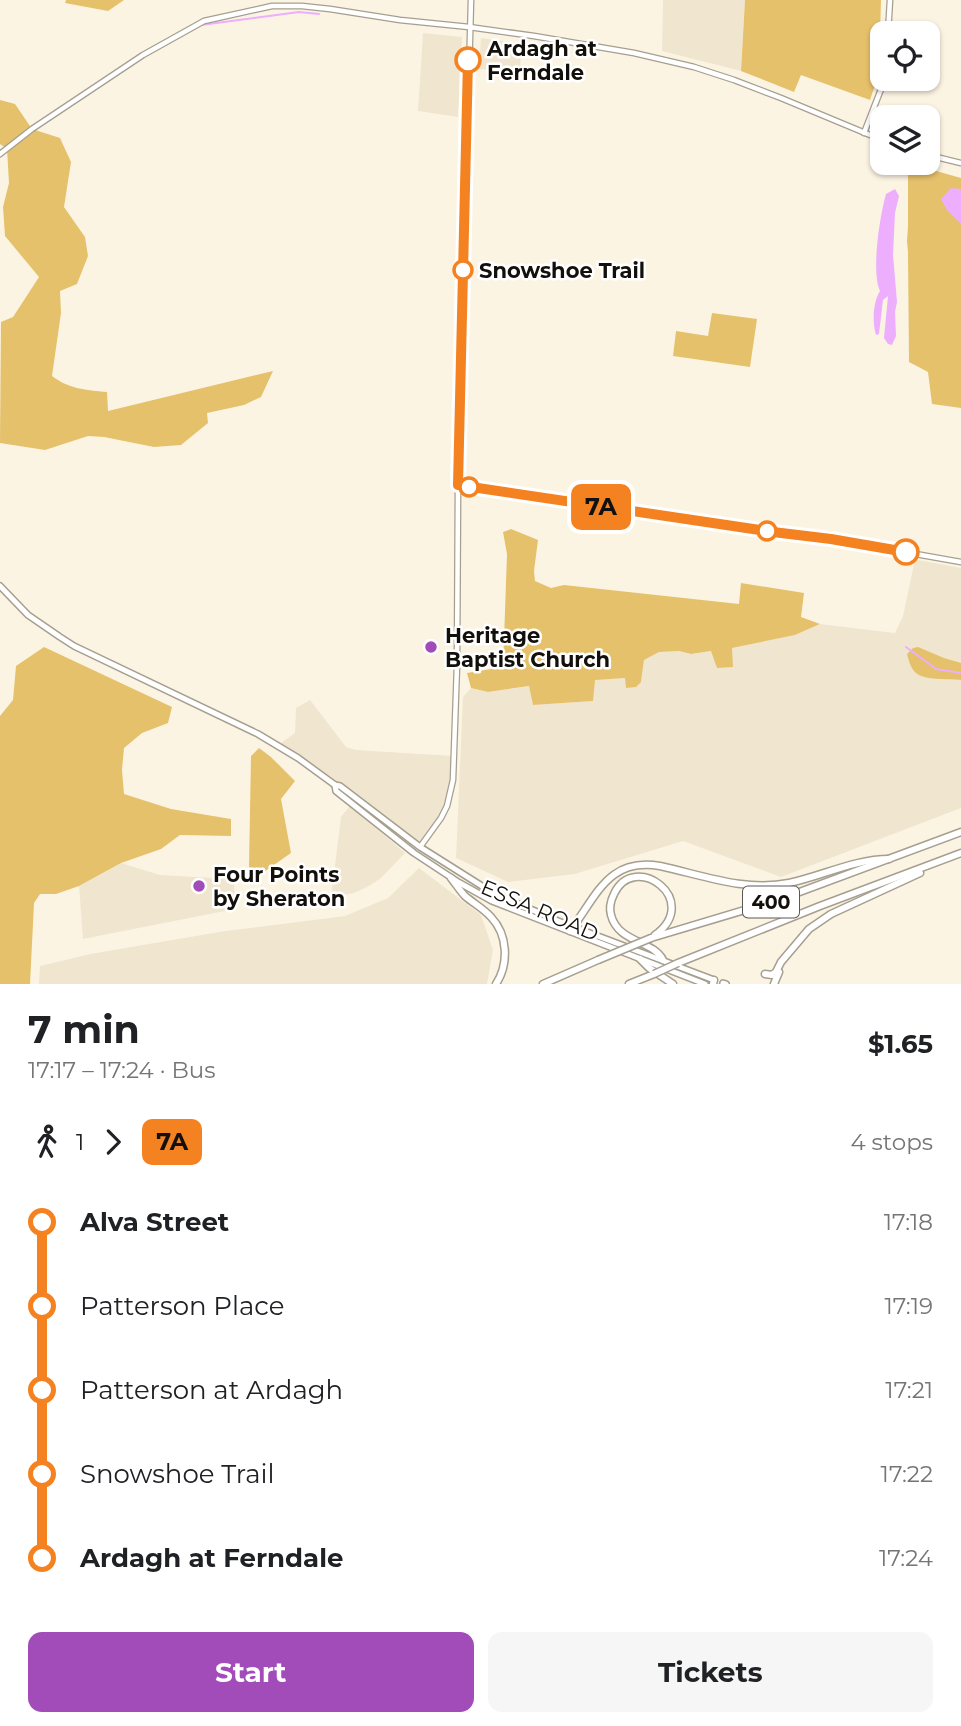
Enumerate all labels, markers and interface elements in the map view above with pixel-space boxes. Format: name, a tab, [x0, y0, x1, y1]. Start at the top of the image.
map controls	[870, 21, 940, 175]
button: locate	[870, 21, 940, 91]
place label: Ardagh at Ferndale	[486, 36, 597, 85]
marker: Ardagh at Ferndale	[455, 47, 481, 73]
button: layers	[870, 105, 940, 175]
place label: Snowshoe Trail	[479, 258, 645, 283]
marker: Snowshoe Trail	[453, 260, 473, 280]
unlabelled marker	[459, 477, 479, 497]
line badge: 7A	[570, 484, 632, 530]
text: 7A	[585, 492, 617, 521]
unlabelled marker	[757, 521, 777, 541]
unlabelled marker	[893, 539, 919, 565]
place label: Heritage Baptist Church	[445, 623, 610, 672]
marker: Heritage Baptist Church	[423, 639, 439, 655]
place label: Four Points by Sheraton	[213, 862, 345, 911]
street label: ESSA ROAD	[477, 874, 603, 946]
marker: Four Points by Sheraton	[191, 878, 207, 894]
road number: 400	[743, 887, 799, 918]
text: 7 min	[28, 1006, 140, 1053]
text: $1.65	[868, 1028, 933, 1060]
text: 17:17 – 17:24 · Bus	[28, 1056, 216, 1084]
icon: walk	[28, 1123, 66, 1161]
icon: forward	[94, 1123, 132, 1161]
text: 7A	[156, 1127, 188, 1156]
text: 1	[76, 1128, 84, 1156]
text: 4 stops	[850, 1128, 933, 1156]
text: Alva Street	[80, 1206, 229, 1238]
text: 17:18	[884, 1208, 933, 1236]
text: Patterson Place	[80, 1290, 284, 1322]
text: 17:19	[884, 1292, 933, 1320]
text: Patterson at Ardagh	[80, 1374, 343, 1406]
text: 17:21	[885, 1376, 933, 1404]
text: Snowshoe Trail	[80, 1458, 275, 1490]
text: 17:22	[881, 1460, 933, 1488]
text: Ardagh at Ferndale	[80, 1542, 343, 1574]
text: 17:24	[879, 1544, 933, 1572]
button: Start	[28, 1632, 474, 1712]
button: Tickets	[488, 1632, 933, 1712]

